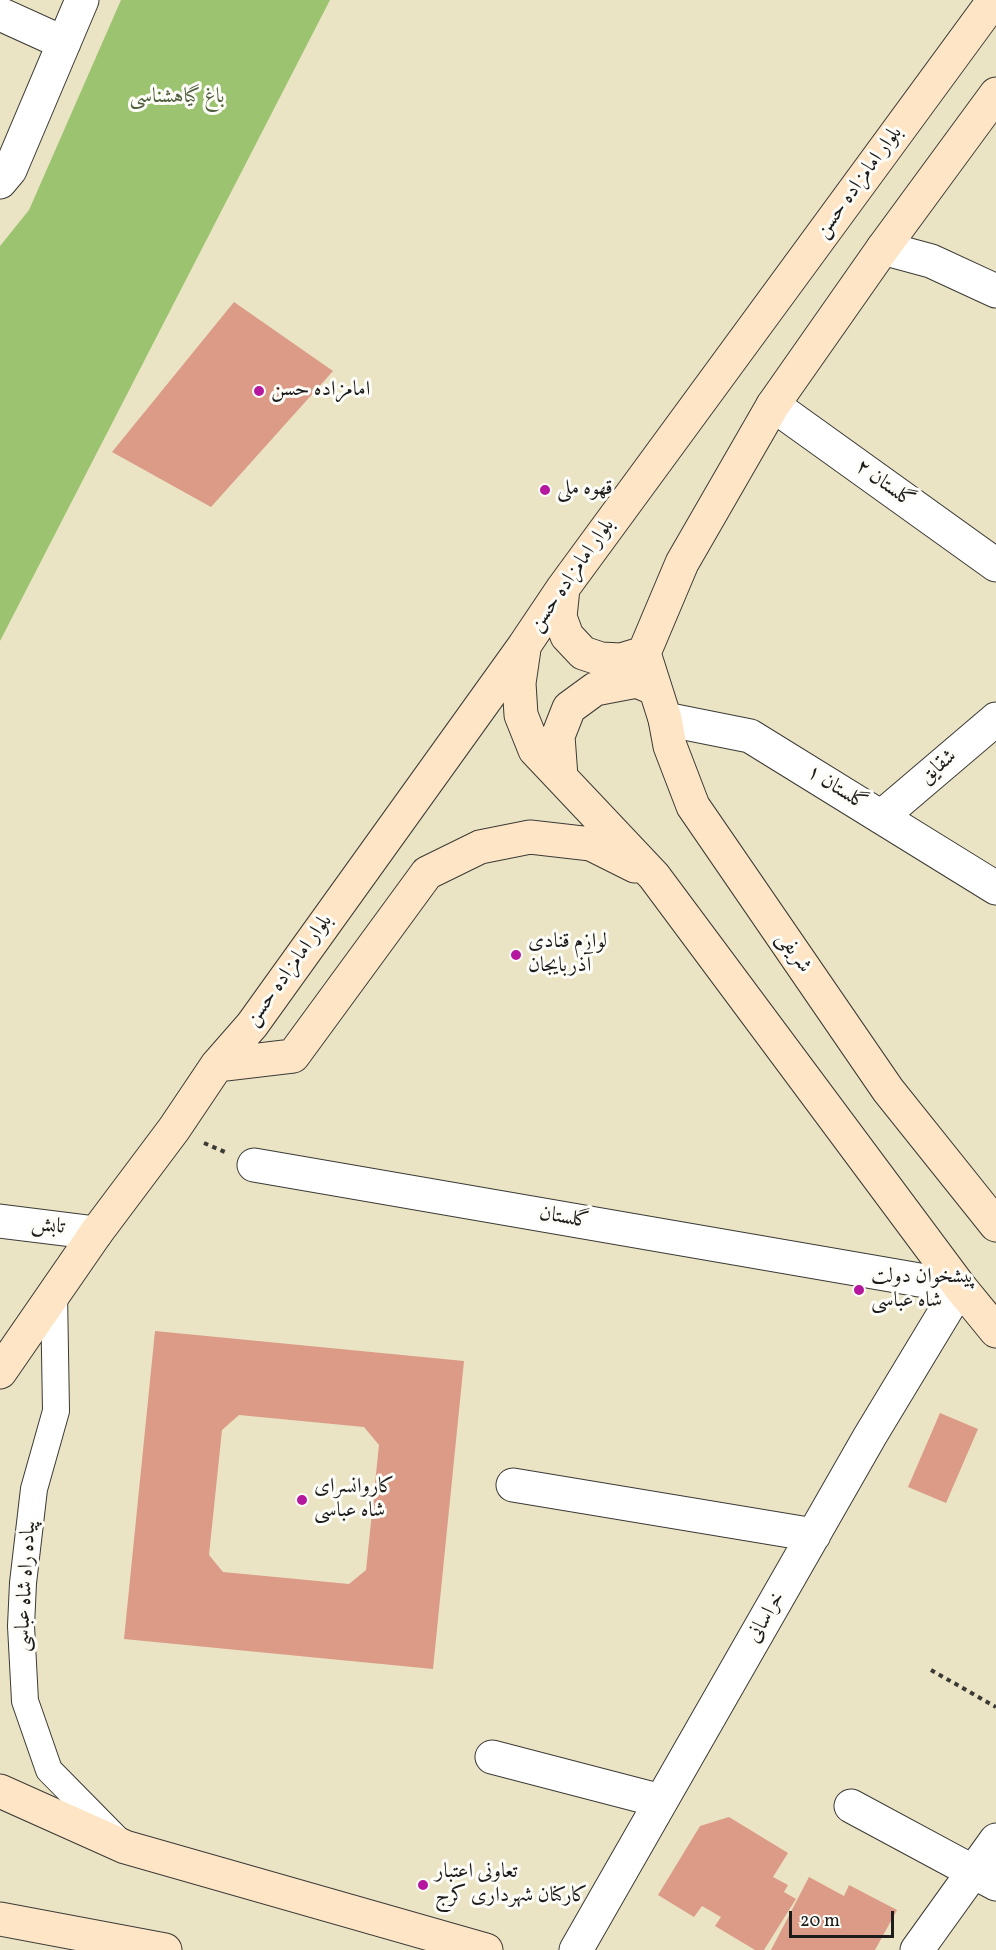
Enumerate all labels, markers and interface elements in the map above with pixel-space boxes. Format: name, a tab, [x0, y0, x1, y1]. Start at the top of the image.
park label: باغ گیاهشناسی	[130, 85, 224, 111]
street label: بلوار امامزاده حسن	[811, 122, 909, 244]
place label: امامزاده حسن	[271, 378, 370, 404]
marker: امامزاده حسن	[252, 384, 266, 398]
street label: گلستان ۲	[850, 455, 918, 515]
place label: قهوه ملی	[557, 477, 613, 503]
marker: قهوه ملی	[538, 483, 552, 497]
street label: بلوار امامزاده حسن	[525, 515, 621, 637]
street label: شقایق	[915, 745, 963, 791]
street label: گلستان ۱	[801, 761, 871, 817]
street label: بلوار امامزاده حسن	[241, 910, 339, 1032]
street label: شریفی	[770, 928, 816, 978]
place label: لوازم قنادی آذربایجان	[528, 930, 607, 980]
marker: لوازم قنادی آذربایجان	[509, 948, 523, 962]
street label: گلستان	[537, 1202, 591, 1236]
street label: تابش	[30, 1212, 66, 1242]
place label: پیشخوان دولت شاه عباسی	[871, 1265, 975, 1315]
marker: پیشخوان دولت شاه عباسی	[852, 1283, 866, 1297]
place label: کاروانسرای شاه عباسی	[314, 1475, 395, 1525]
marker: کاروانسرای شاه عباسی	[295, 1493, 309, 1507]
street label: پیاده راه شاه عباسی	[11, 1519, 43, 1653]
street label: خراسانی	[742, 1588, 792, 1648]
place label: تعاونی اعتبار کارکنان شهرداری کرج	[435, 1860, 588, 1910]
marker: تعاونی اعتبار کارکنان شهرداری کرج	[416, 1878, 430, 1892]
scale bar	[792, 1899, 897, 1937]
text: 20 m	[800, 1909, 840, 1934]

